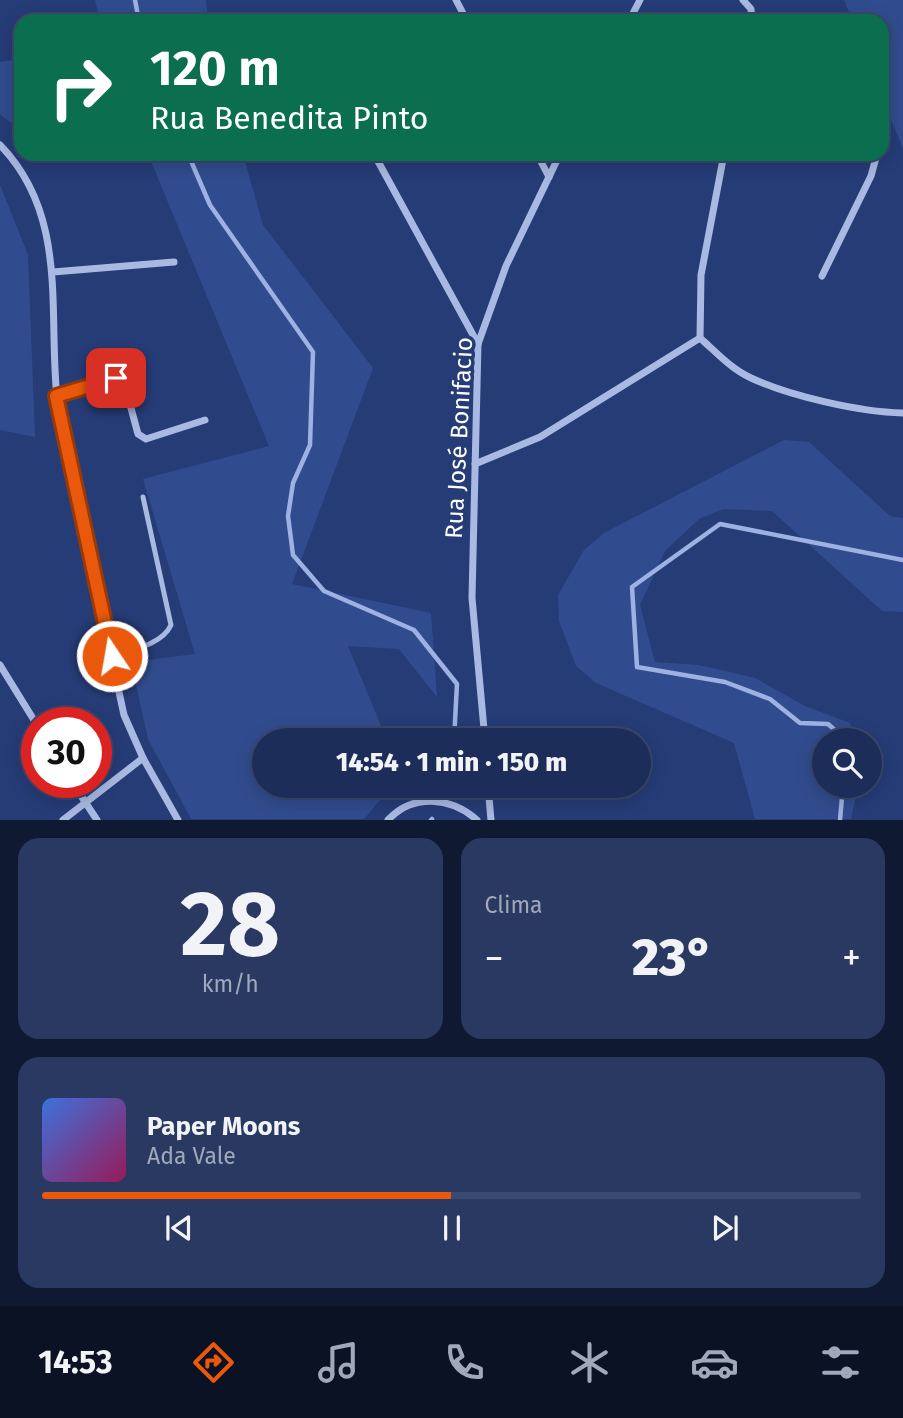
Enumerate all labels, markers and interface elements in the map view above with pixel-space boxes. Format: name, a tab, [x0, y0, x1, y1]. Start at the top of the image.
text: 120 m	[150, 39, 280, 98]
icon: right	[35, 42, 126, 133]
text: Rua Benedita Pinto	[150, 99, 428, 137]
street label: Rua José Bonifacio	[440, 336, 478, 540]
pin	[86, 348, 146, 408]
icon: arrive	[97, 359, 135, 397]
position arrow	[75, 619, 149, 693]
speed limit sign: 30	[21, 707, 112, 798]
map controls	[812, 728, 882, 798]
button: search	[812, 728, 882, 798]
text: 14:54 · 1 min · 150 m	[336, 747, 567, 778]
text: 28	[180, 870, 280, 979]
text: Clima	[485, 891, 543, 919]
text: 23°	[632, 926, 713, 989]
text: −	[485, 935, 504, 981]
text: +	[842, 935, 861, 981]
text: km/h	[202, 970, 259, 998]
text: Paper Moons	[147, 1111, 300, 1142]
text: Ada Vale	[147, 1142, 236, 1170]
icon: previous	[160, 1209, 198, 1247]
icon: pause	[433, 1209, 471, 1247]
icon: next	[706, 1209, 744, 1247]
icon: directions	[189, 1338, 238, 1387]
icon: music	[314, 1338, 363, 1387]
icon: phone	[440, 1338, 489, 1387]
icon: climate	[565, 1338, 614, 1387]
icon: car	[690, 1338, 739, 1387]
icon: filters	[816, 1338, 865, 1387]
text: 14:53	[38, 1343, 113, 1381]

